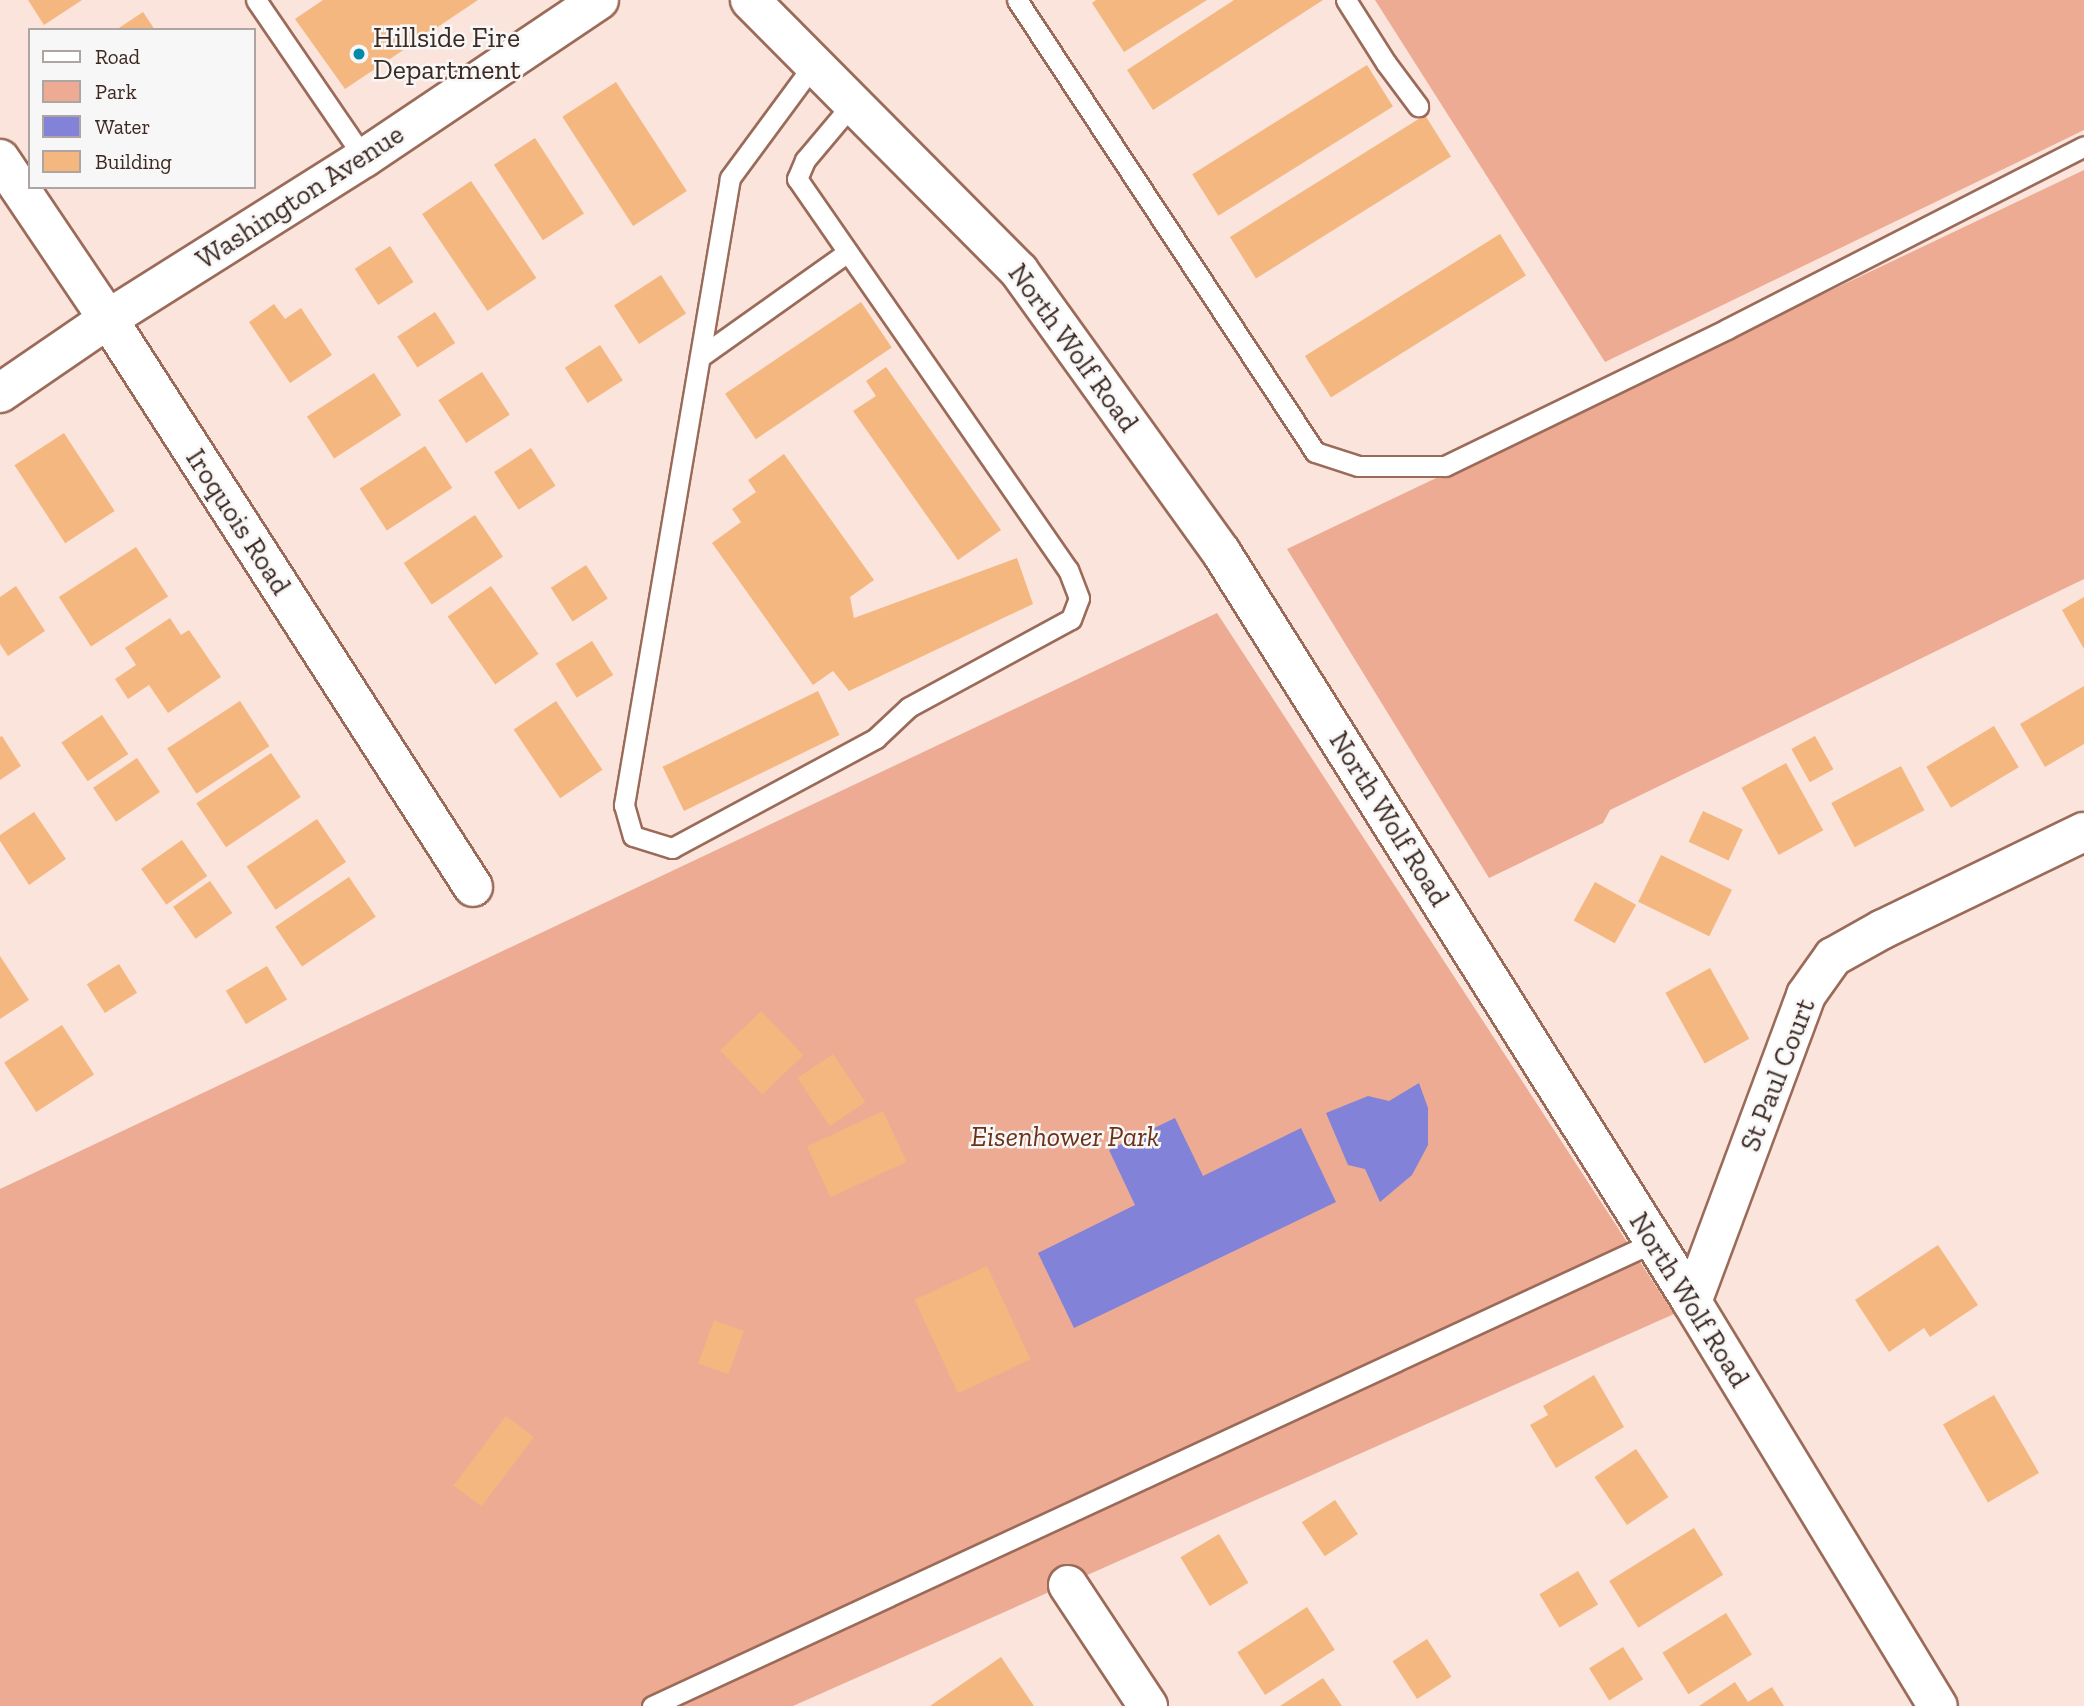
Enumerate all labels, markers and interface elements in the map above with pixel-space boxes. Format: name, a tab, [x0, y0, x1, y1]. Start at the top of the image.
place label: Hillside Fire Department	[373, 21, 521, 87]
legend	[28, 28, 256, 189]
text: Road	[95, 44, 140, 69]
marker: Hillside Fire Department	[351, 46, 367, 62]
text: Park	[95, 79, 137, 104]
text: Water	[95, 114, 150, 139]
street label: Washington Avenue	[190, 117, 410, 277]
text: Building	[95, 149, 172, 174]
street label: North Wolf Road	[1000, 257, 1146, 439]
street label: Iroquois Road	[178, 443, 298, 601]
street label: North Wolf Road	[1322, 725, 1456, 913]
street label: St Paul Court	[1733, 994, 1823, 1156]
park label: Eisenhower Park	[971, 1120, 1159, 1154]
street label: North Wolf Road	[1622, 1206, 1756, 1394]

